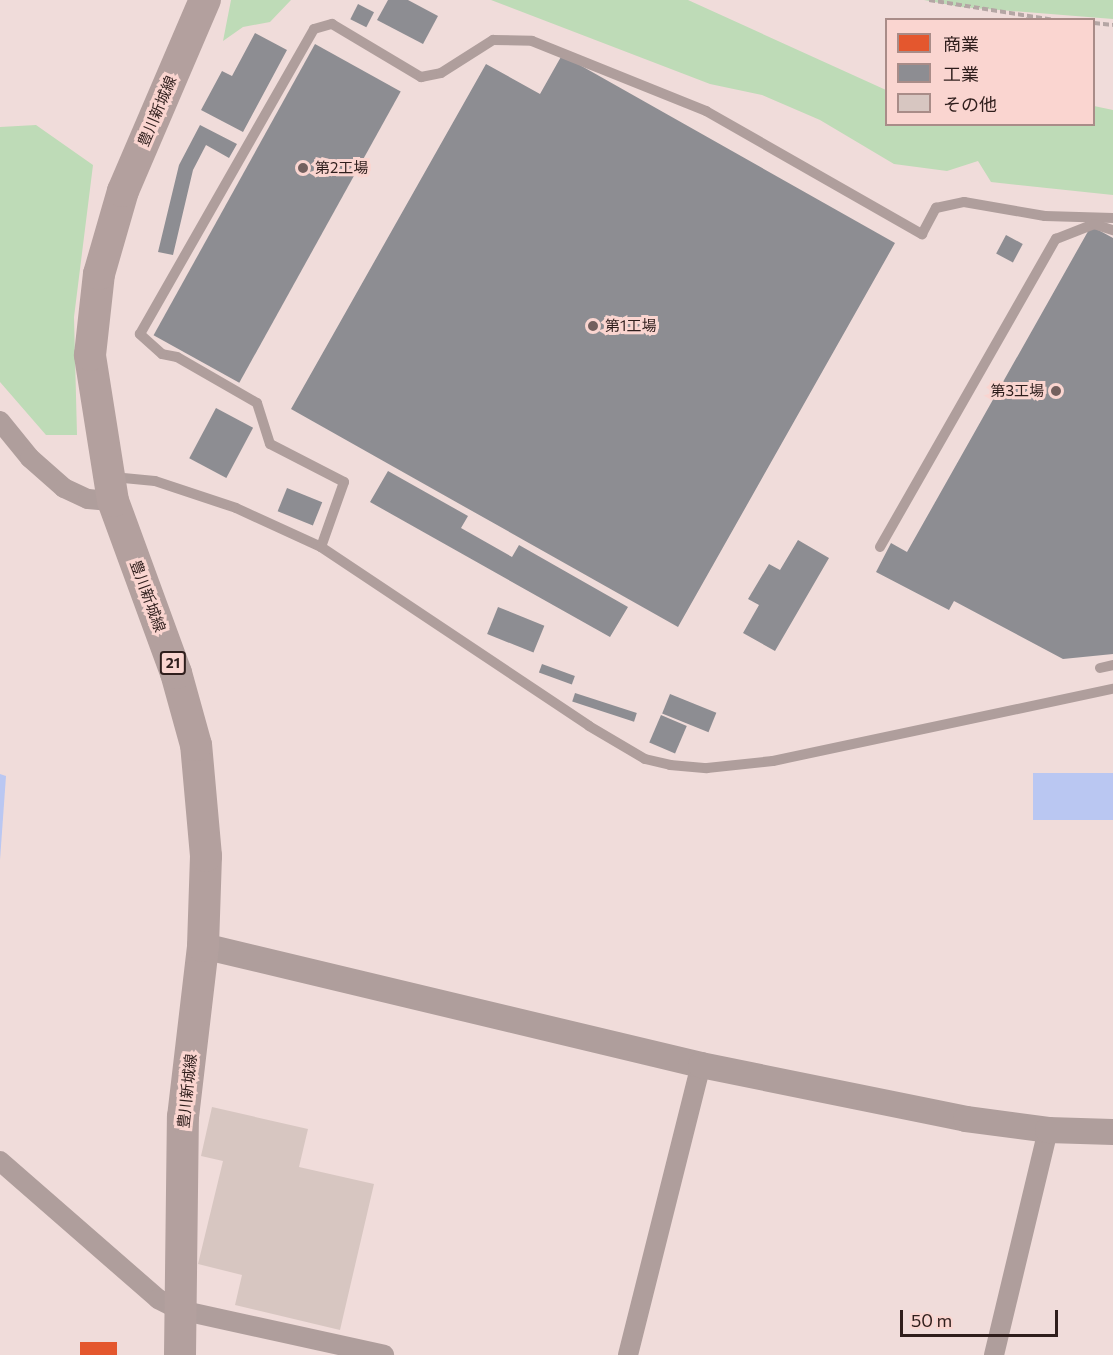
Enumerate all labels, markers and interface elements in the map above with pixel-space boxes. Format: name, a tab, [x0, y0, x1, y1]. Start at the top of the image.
legend	[885, 18, 1095, 126]
text: 商業	[943, 33, 979, 55]
text: 工業	[943, 63, 979, 85]
street label: 豊川新城線	[134, 73, 180, 149]
text: その他	[943, 93, 997, 115]
place label: 第2工場	[315, 159, 368, 177]
marker: 第2工場	[296, 161, 310, 175]
place label: 第1工場	[605, 317, 656, 335]
marker: 第1工場	[586, 319, 600, 333]
place label: 第3工場	[990, 382, 1044, 400]
marker: 第3工場	[1049, 384, 1063, 398]
street label: 豊川新城線	[127, 558, 169, 634]
road number: 21	[160, 652, 186, 674]
street label: 豊川新城線	[174, 1053, 200, 1129]
scale bar	[903, 1298, 1060, 1336]
text: 50 m	[911, 1309, 952, 1331]

